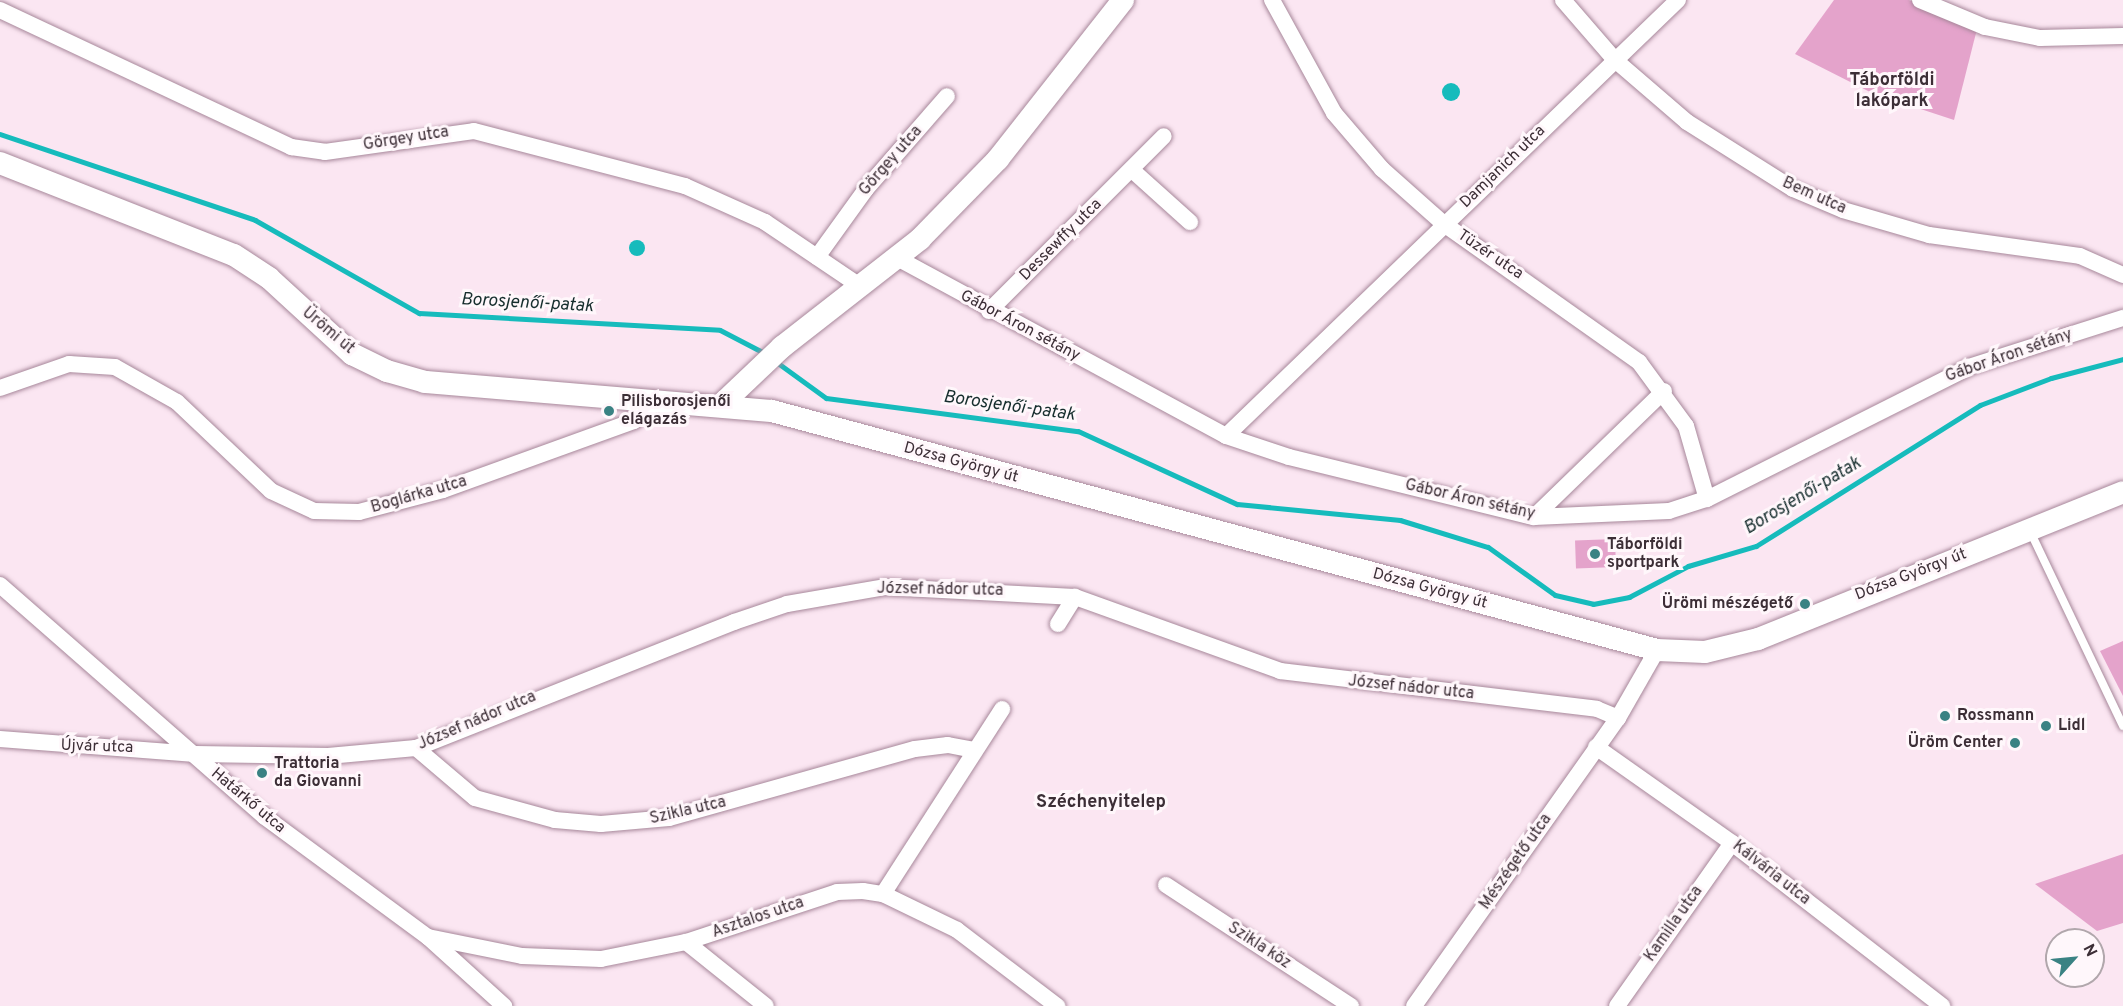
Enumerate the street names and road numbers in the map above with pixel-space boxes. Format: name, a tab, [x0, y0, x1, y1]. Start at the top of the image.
street label: Görgey utca	[855, 122, 927, 200]
street label: Damjanich utca	[1456, 122, 1550, 212]
street label: Görgey utca	[362, 123, 450, 155]
street label: Bem utca	[1779, 173, 1849, 219]
street label: Dessewffy utca	[1016, 195, 1106, 285]
street label: Tüzér utca	[1453, 226, 1527, 284]
street label: Gábor Áron sétány	[956, 286, 1084, 366]
street label: Ürömi út	[298, 303, 358, 359]
street label: Gábor Áron sétány	[1943, 325, 2075, 387]
street label: Dózsa György út	[902, 438, 1020, 488]
street label: Boglárka utca	[369, 472, 469, 518]
street label: Gábor Áron sétány	[1403, 476, 1537, 524]
street label: Dózsa György út	[1853, 545, 1969, 605]
street label: Dózsa György út	[1371, 564, 1489, 614]
street label: József nádor utca	[876, 579, 1004, 601]
street label: József nádor utca	[1347, 672, 1475, 704]
street label: József nádor utca	[415, 687, 539, 755]
street label: Újvár utca	[60, 736, 134, 758]
street label: Határkő utca	[207, 764, 289, 838]
street label: Szikla utca	[648, 793, 728, 829]
street label: Mészégető utca	[1476, 810, 1556, 914]
street label: Kálvária utca	[1728, 837, 1814, 909]
street label: Kamilla utca	[1641, 882, 1707, 966]
street label: Asztalos utca	[710, 893, 806, 943]
street label: Szikla köz	[1224, 919, 1294, 973]

